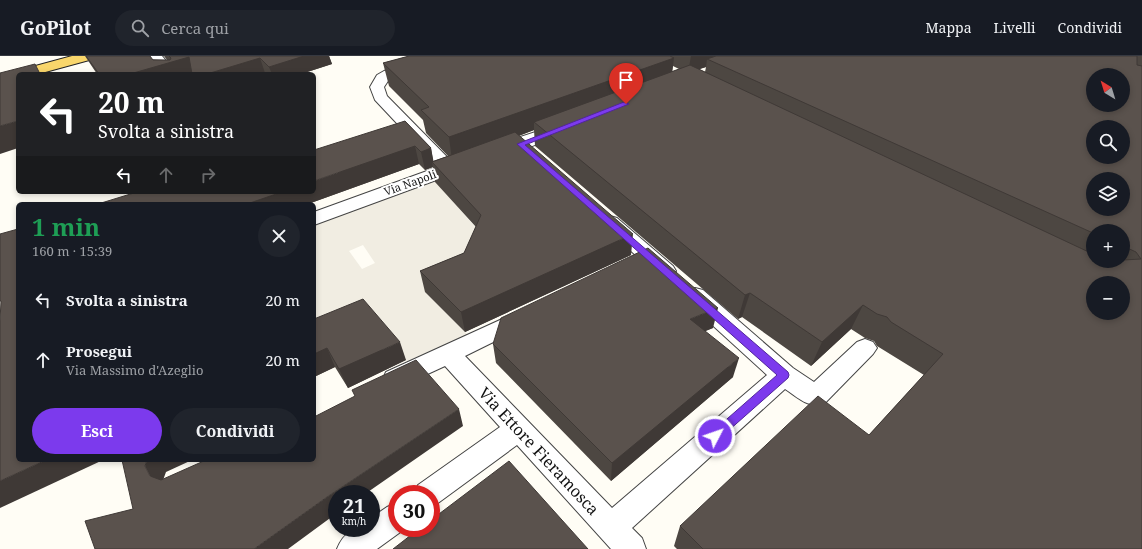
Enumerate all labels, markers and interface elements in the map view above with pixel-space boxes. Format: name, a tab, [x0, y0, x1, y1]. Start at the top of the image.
search box	[115, 10, 395, 46]
text: GoPilot	[20, 15, 91, 41]
icon: search	[129, 17, 151, 39]
text: Cerca qui	[161, 18, 229, 38]
text: Mappa	[925, 18, 972, 37]
text: Livelli	[994, 18, 1036, 37]
text: Condividi	[1058, 18, 1122, 37]
pin	[609, 63, 643, 104]
north arrow	[1086, 68, 1130, 112]
map controls	[1086, 68, 1130, 320]
icon: arrive	[615, 69, 637, 91]
text: 20 m	[98, 83, 165, 121]
icon: left	[32, 88, 84, 140]
text: Svolta a sinistra	[98, 119, 234, 143]
button: search	[1086, 120, 1130, 164]
icon: left	[113, 164, 135, 186]
icon: ahead	[155, 164, 177, 186]
icon: right	[197, 164, 219, 186]
street label: Via Napoli	[382, 166, 439, 199]
button: layers	[1086, 172, 1130, 216]
text: 1 min	[32, 210, 100, 243]
button: close	[258, 215, 300, 257]
button: +	[1086, 224, 1130, 268]
text: 160 m · 15:39	[32, 242, 112, 260]
button: −	[1086, 276, 1130, 320]
icon: left	[32, 289, 54, 311]
text: Svolta a sinistra	[66, 290, 188, 310]
text: 20 m	[265, 290, 300, 310]
text: Prosegui	[66, 341, 132, 361]
icon: ahead	[32, 349, 54, 371]
text: 20 m	[265, 350, 300, 370]
text: Via Massimo d'Azeglio	[66, 361, 203, 379]
street label: Via Ettore Fieramosca	[474, 382, 604, 520]
button: Esci	[32, 408, 162, 454]
button: Condividi	[170, 408, 300, 454]
position arrow	[694, 415, 736, 457]
speed limit sign: 30	[388, 485, 440, 537]
text: 21	[343, 492, 365, 519]
text: km/h	[342, 514, 366, 528]

